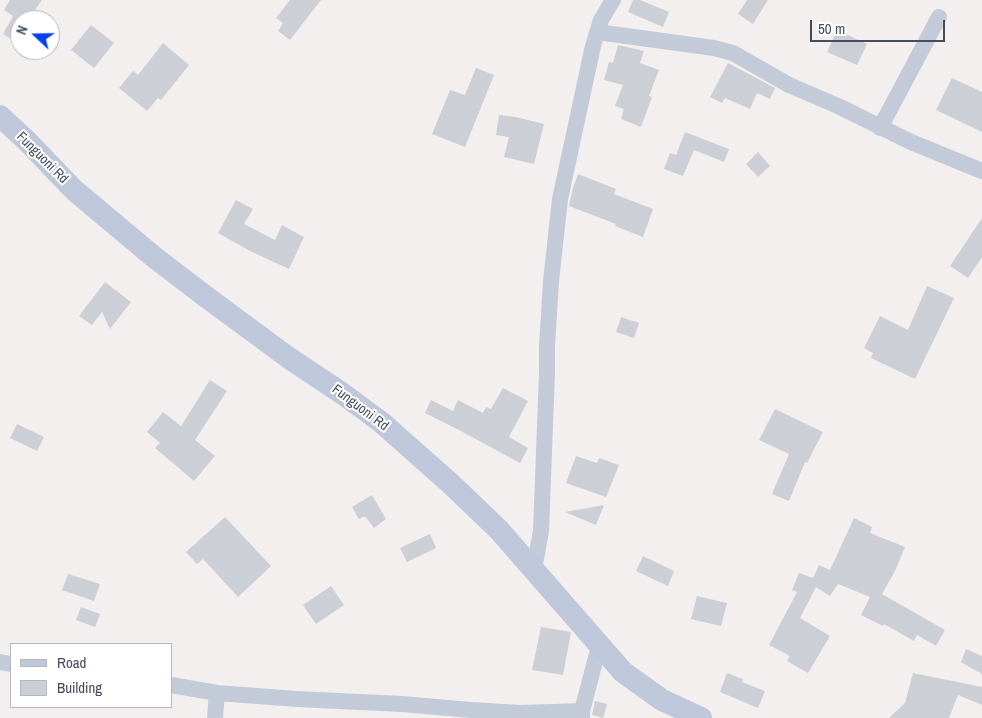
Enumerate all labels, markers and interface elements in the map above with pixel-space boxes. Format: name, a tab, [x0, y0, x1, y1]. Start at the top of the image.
north arrow	[10, 10, 60, 60]
scale bar	[812, 10, 947, 42]
text: 50 m	[818, 18, 845, 39]
text: N	[12, 23, 32, 37]
street label: Funguoni Rd	[13, 129, 71, 187]
street label: Funguoni Rd	[328, 381, 392, 435]
legend	[10, 643, 172, 708]
text: Road	[57, 652, 86, 673]
text: Building	[57, 677, 102, 698]

